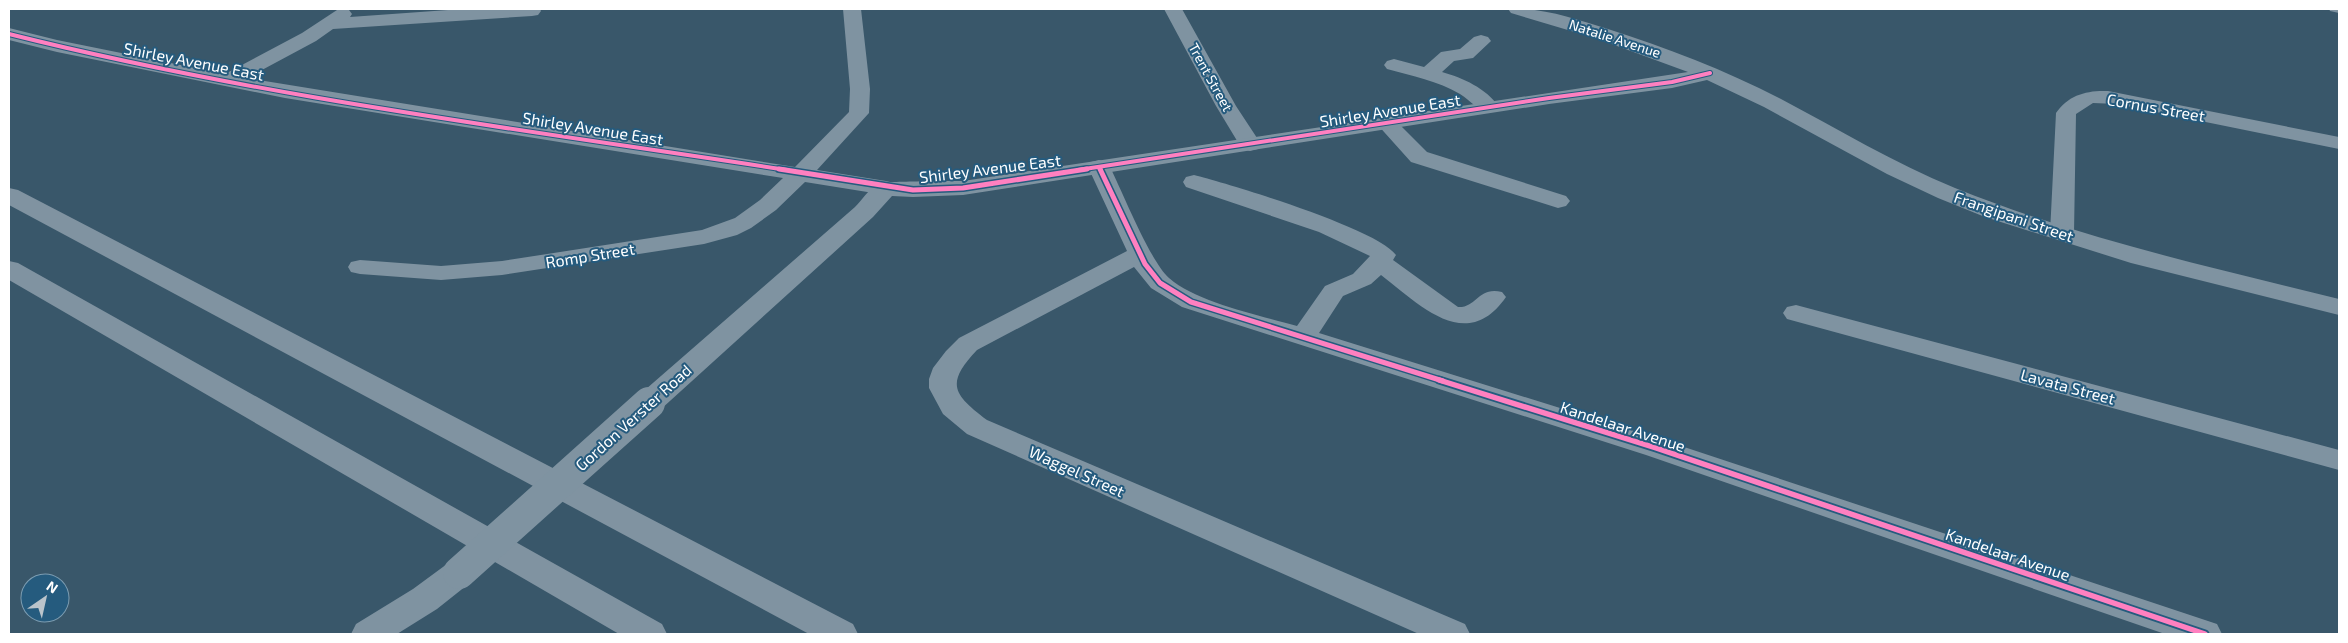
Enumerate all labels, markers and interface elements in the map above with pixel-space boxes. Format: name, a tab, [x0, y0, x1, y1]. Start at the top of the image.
street label: Natalie Avenue	[1567, 15, 1663, 61]
street label: Shirley Avenue East	[122, 38, 266, 84]
street label: Trent Street	[1185, 40, 1237, 114]
street label: Shirley Avenue East	[1318, 89, 1462, 131]
street label: Cornus Street	[2106, 89, 2206, 125]
street label: Shirley Avenue East	[521, 107, 665, 149]
street label: Shirley Avenue East	[918, 150, 1062, 186]
street label: Frangipani Street	[1952, 187, 2076, 245]
street label: Romp Street	[544, 239, 636, 271]
street label: Gordon Verster Road	[571, 360, 695, 474]
street label: Lavata Street	[2019, 364, 2117, 408]
street label: Kandelaar Avenue	[1558, 397, 1688, 455]
street label: Waggel Street	[1026, 441, 1128, 501]
street label: Kandelaar Avenue	[1943, 524, 2073, 584]
north arrow	[20, 573, 70, 623]
text: N	[44, 577, 61, 597]

